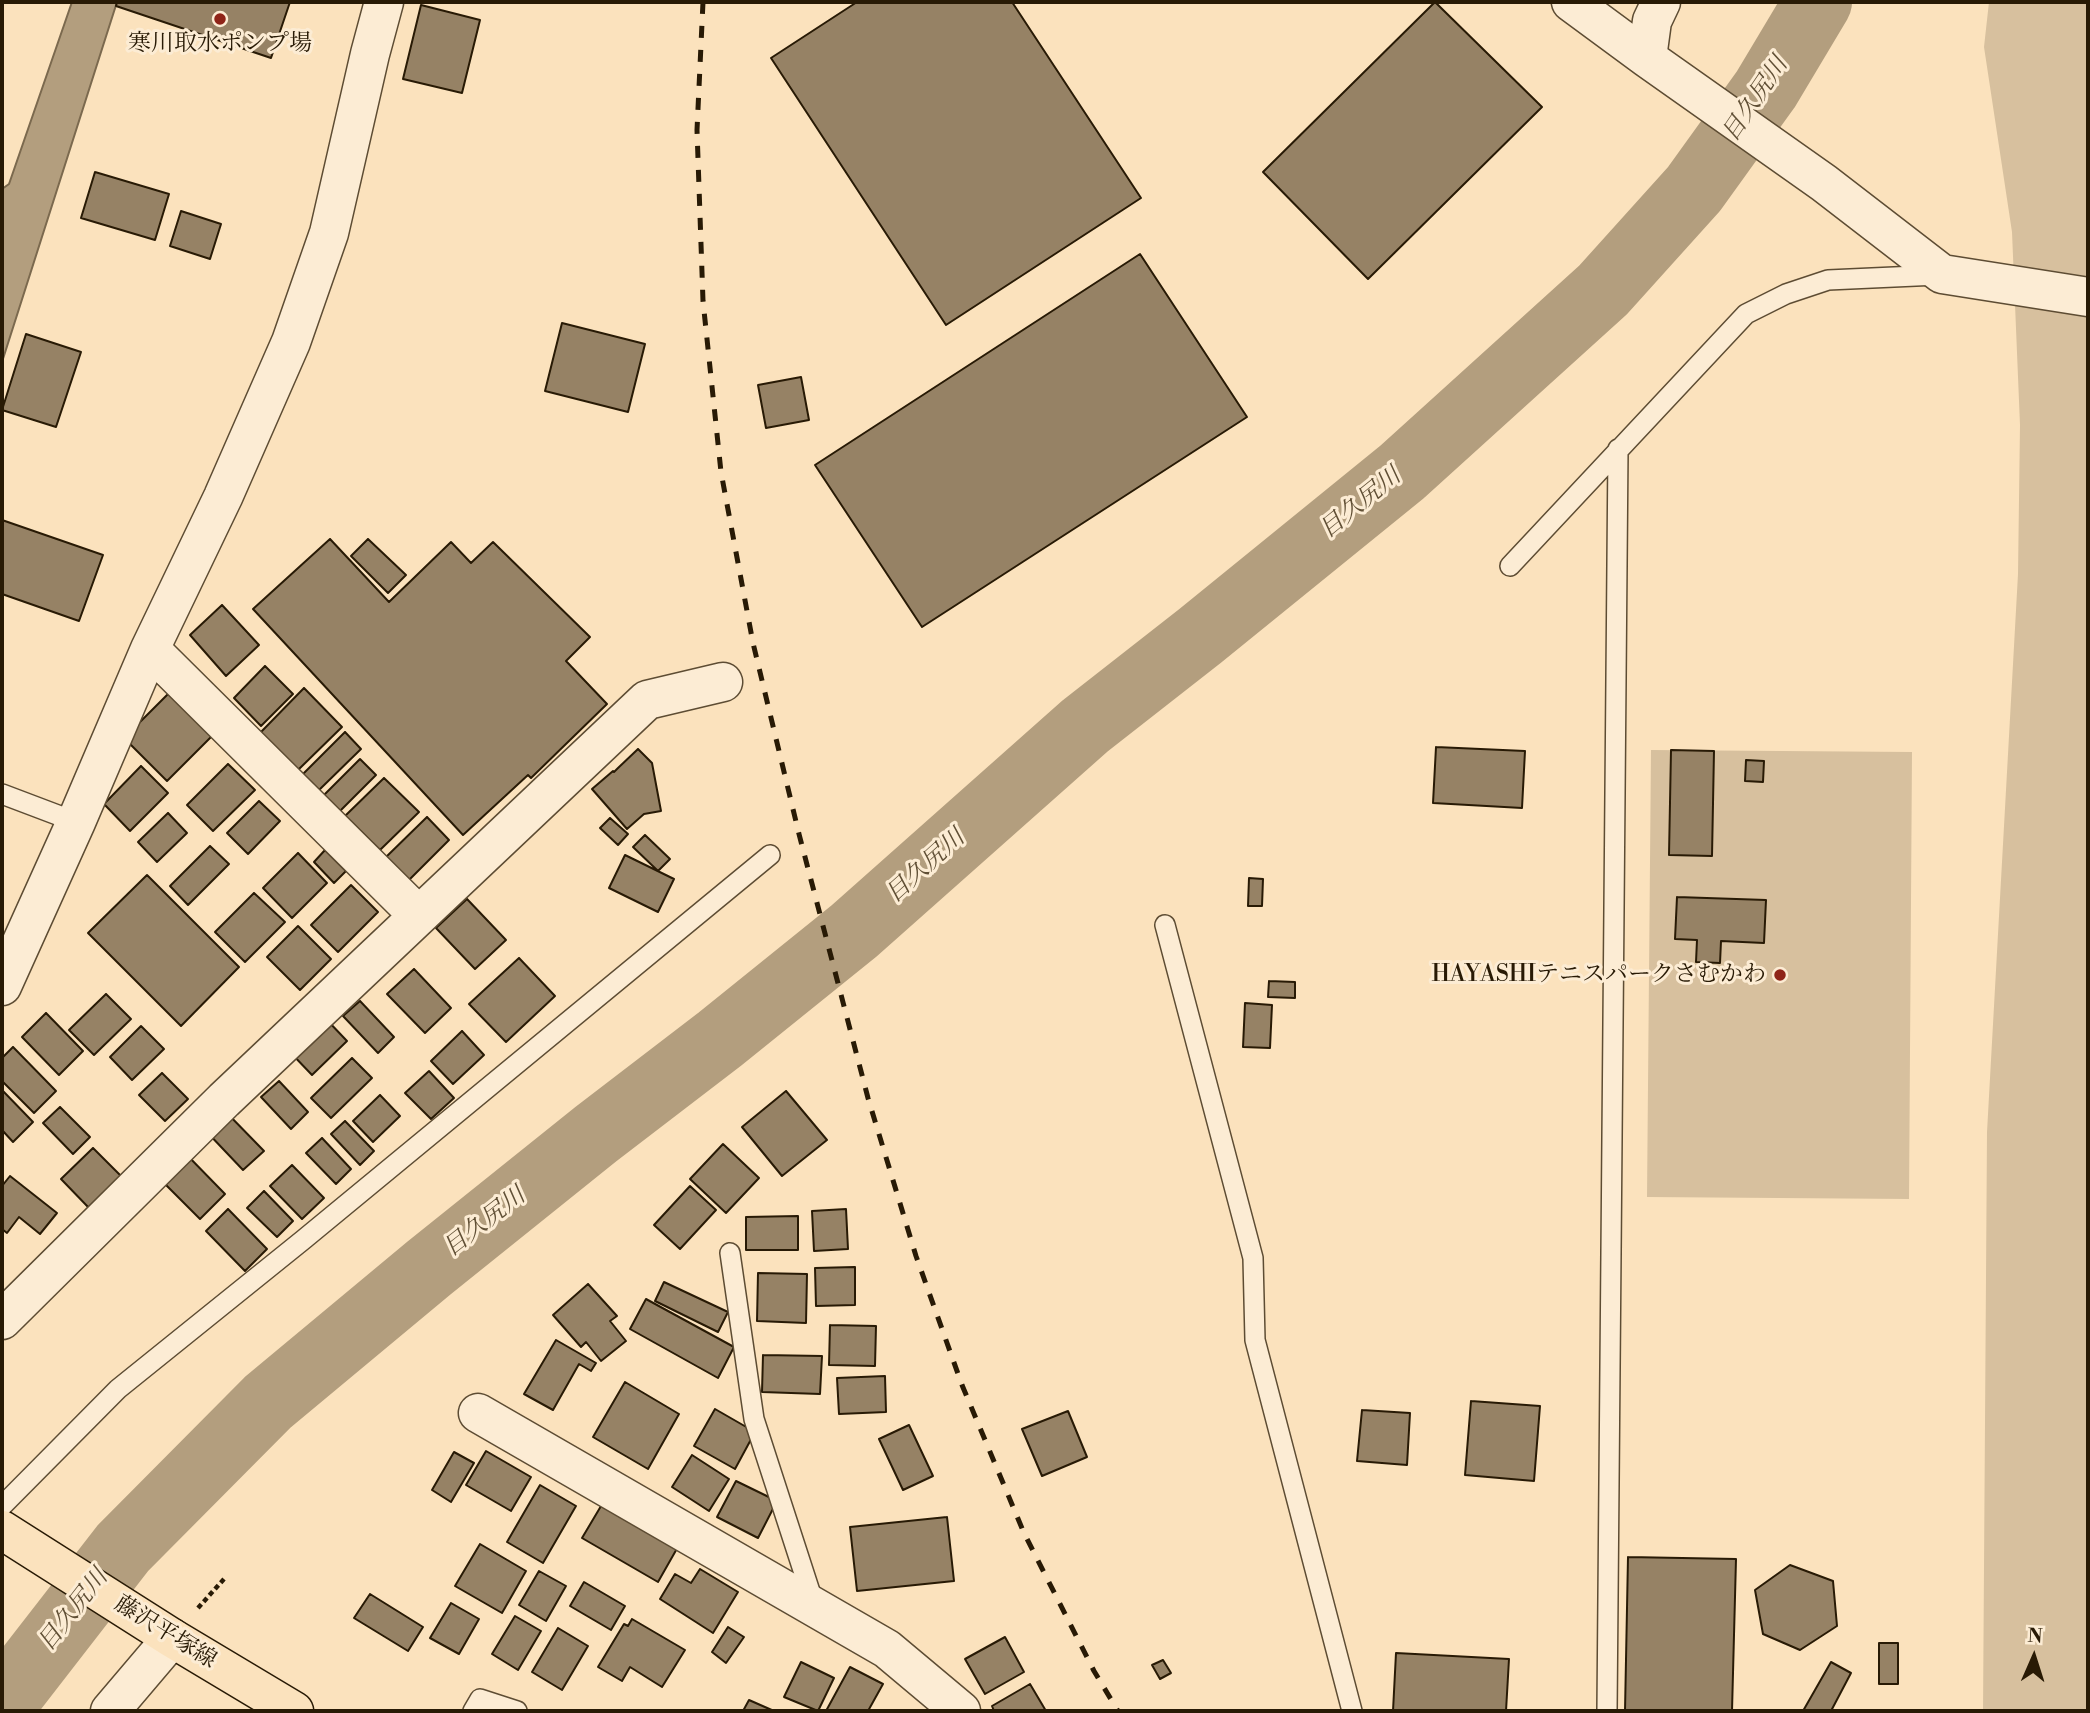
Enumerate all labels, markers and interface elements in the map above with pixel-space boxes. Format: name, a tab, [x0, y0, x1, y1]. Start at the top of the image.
marker: 寒川取水ポンプ場	[212, 11, 228, 27]
place label: 寒川取水ポンプ場	[128, 30, 312, 58]
water label: 目久尻川	[1717, 52, 1795, 148]
water label: 目久尻川	[1315, 463, 1407, 545]
water label: 目久尻川	[881, 824, 971, 910]
place label: HAYASHIテニスパークさむかわ	[1431, 961, 1766, 989]
marker: HAYASHIテニスパークさむかわ	[1772, 967, 1788, 983]
water label: 目久尻川	[438, 1182, 532, 1264]
water label: 目久尻川	[33, 1564, 115, 1658]
street label: 藤沢平塚線	[109, 1591, 221, 1675]
north arrow	[1999, 1622, 2069, 1692]
text: N	[2027, 1624, 2043, 1648]

